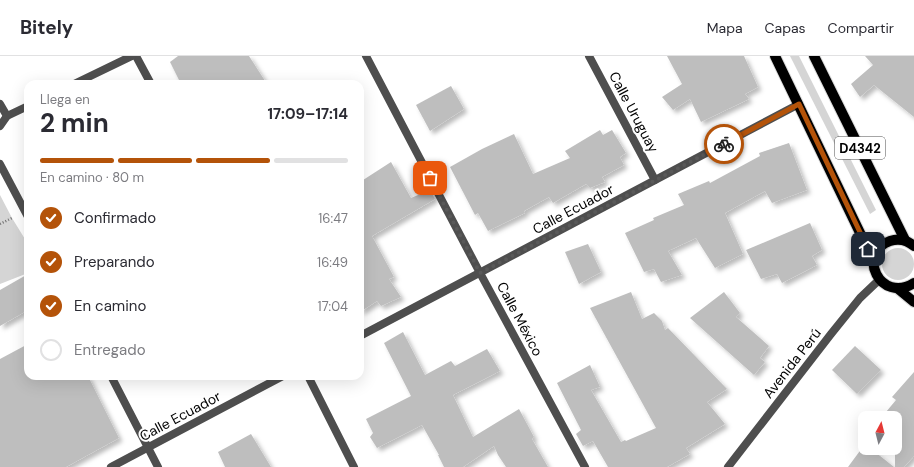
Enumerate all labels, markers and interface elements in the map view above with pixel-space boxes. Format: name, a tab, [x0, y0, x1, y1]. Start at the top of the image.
text: Bitely	[20, 15, 73, 40]
text: Mapa	[707, 19, 743, 37]
text: Capas	[765, 19, 806, 37]
text: Compartir	[828, 19, 894, 37]
street label: Calle Uruguay	[605, 68, 663, 156]
text: Llega en	[40, 91, 90, 108]
text: 17:09–17:14	[268, 104, 348, 124]
text: 2 min	[40, 106, 109, 140]
courier	[704, 124, 744, 164]
icon: bike	[713, 133, 735, 155]
road number: D4342	[835, 137, 885, 159]
pin	[413, 161, 447, 195]
icon: bag	[419, 167, 441, 189]
text: En camino · 80 m	[40, 169, 144, 186]
street label: Calle Ecuador	[529, 180, 617, 238]
icon: check	[40, 207, 62, 229]
text: Confirmado	[74, 208, 156, 228]
text: 16:47	[318, 210, 348, 227]
pin	[851, 232, 885, 266]
icon: home	[857, 238, 879, 260]
icon: check	[40, 251, 62, 273]
text: Preparando	[74, 252, 155, 272]
text: 16:49	[317, 254, 348, 271]
street label: Calle México	[493, 279, 547, 359]
icon: check	[40, 295, 62, 317]
text: En camino	[74, 296, 146, 316]
text: 17:04	[318, 298, 348, 315]
street label: Avenida Perú	[759, 324, 825, 402]
text: Entregado	[74, 340, 146, 360]
street label: Calle Ecuador	[136, 387, 224, 445]
north arrow	[858, 411, 902, 455]
map controls	[858, 411, 902, 455]

